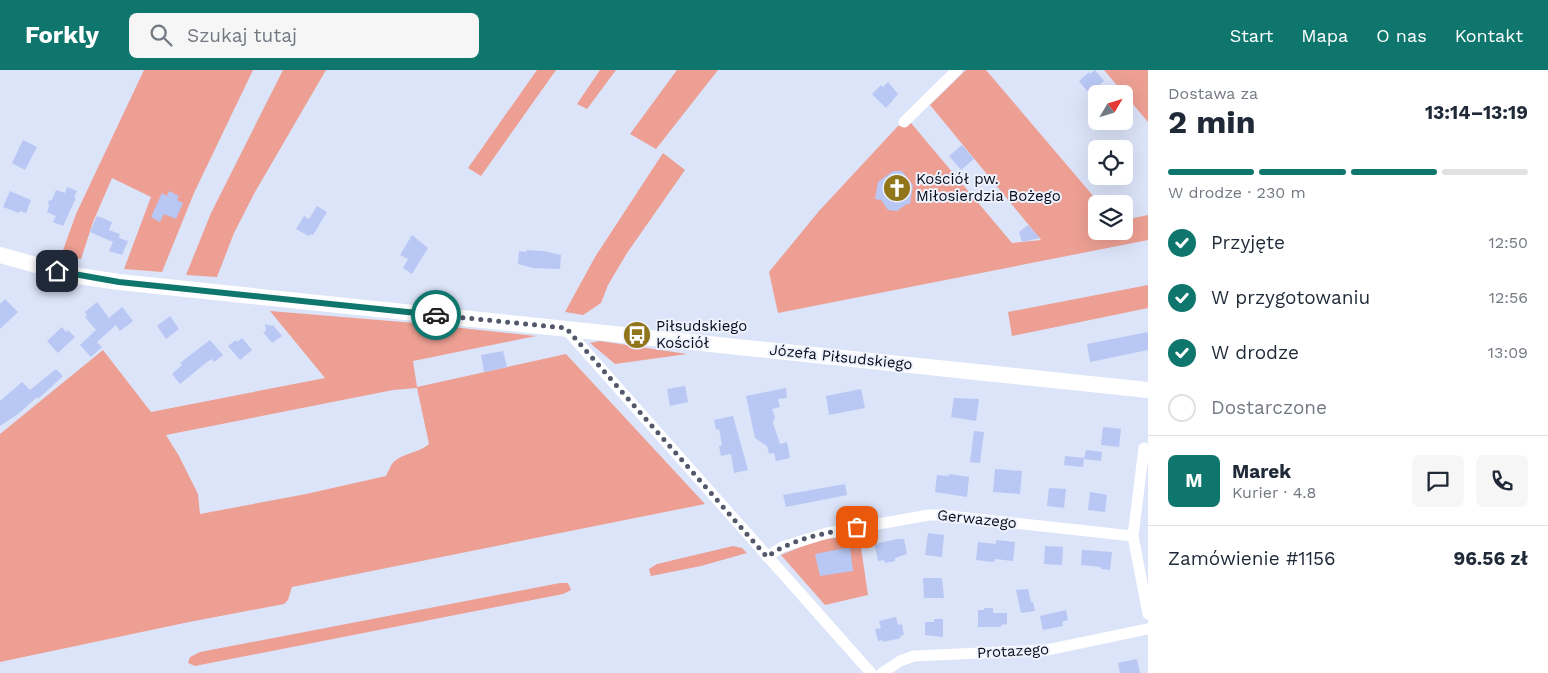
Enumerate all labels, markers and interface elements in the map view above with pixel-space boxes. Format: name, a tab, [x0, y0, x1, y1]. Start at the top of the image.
search box	[129, 13, 479, 58]
text: Forkly	[25, 21, 99, 49]
icon: search	[147, 21, 175, 49]
text: Szukaj tutaj	[187, 24, 297, 47]
text: Start	[1230, 25, 1273, 46]
text: Mapa	[1301, 25, 1348, 46]
text: O nas	[1376, 25, 1427, 46]
text: Kontakt	[1455, 25, 1523, 46]
text: Dostawa za	[1168, 84, 1258, 103]
north arrow	[1088, 85, 1132, 130]
map controls	[1088, 85, 1133, 240]
text: 13:14–13:19	[1425, 101, 1528, 124]
text: 2 min	[1168, 103, 1256, 141]
button: locate	[1088, 140, 1133, 185]
place label: Kościół pw. Miłosierdzia Bożego	[916, 170, 1061, 205]
church icon: Kościół pw. Miłosierdzia Bożego	[882, 173, 912, 203]
text: W drodze · 230 m	[1168, 183, 1306, 202]
button: layers	[1088, 195, 1133, 240]
icon: check	[1168, 229, 1196, 257]
text: Przyjęte	[1211, 231, 1285, 254]
text: 12:50	[1488, 233, 1528, 252]
pin	[36, 250, 78, 292]
icon: home	[43, 257, 71, 285]
icon: check	[1168, 284, 1196, 312]
text: W przygotowaniu	[1211, 286, 1370, 309]
text: 12:56	[1489, 288, 1528, 307]
courier	[411, 290, 461, 340]
icon: car	[422, 301, 450, 329]
place label: Piłsudskiego Kościół	[656, 317, 747, 352]
bus stop icon: Piłsudskiego Kościół	[622, 320, 652, 350]
icon: check	[1168, 339, 1196, 367]
street label: Józefa Piłsudskiego	[769, 341, 913, 373]
text: W drodze	[1211, 341, 1299, 364]
text: 13:09	[1488, 343, 1528, 362]
text: Dostarczone	[1211, 396, 1327, 419]
button: chat	[1412, 455, 1464, 507]
button: phone	[1476, 455, 1528, 507]
text: Marek	[1232, 460, 1291, 483]
text: M	[1185, 469, 1203, 492]
text: Kurier · 4.8	[1232, 483, 1316, 502]
pin	[836, 506, 878, 548]
street label: Gerwazego	[936, 506, 1018, 532]
icon: bag	[843, 513, 871, 541]
text: Zamówienie #1156	[1168, 547, 1336, 570]
text: 96.56 zł	[1453, 547, 1528, 570]
street label: Protazego	[976, 640, 1050, 662]

